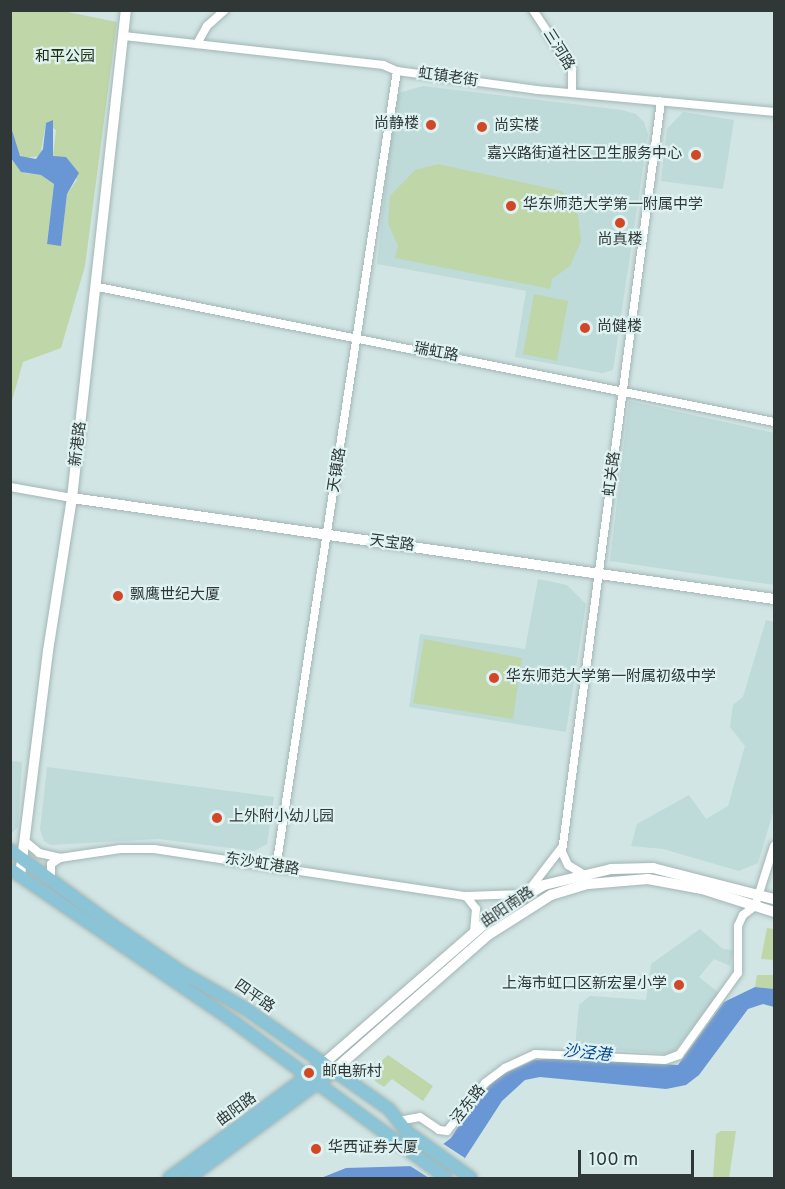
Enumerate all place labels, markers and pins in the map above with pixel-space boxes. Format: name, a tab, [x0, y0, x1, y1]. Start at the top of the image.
place label: 尚静楼	[374, 116, 419, 134]
marker: 尚静楼	[424, 118, 438, 132]
place label: 尚实楼	[494, 118, 539, 136]
marker: 尚实楼	[475, 120, 489, 134]
place label: 嘉兴路街道社区卫生服务中心	[487, 146, 682, 164]
marker: 嘉兴路街道社区卫生服务中心	[687, 146, 705, 164]
place label: 华东师范大学第一附属中学	[523, 197, 703, 215]
marker: 华东师范大学第一附属中学	[504, 199, 518, 213]
marker: 尚真楼	[613, 216, 627, 230]
place label: 尚真楼	[598, 232, 642, 250]
place label: 尚健楼	[597, 319, 642, 337]
marker: 尚健楼	[578, 321, 592, 335]
place label: 飘鹰世纪大厦	[130, 587, 220, 605]
marker: 飘鹰世纪大厦	[111, 589, 125, 603]
place label: 华东师范大学第一附属初级中学	[506, 669, 716, 687]
marker: 华东师范大学第一附属初级中学	[487, 671, 501, 685]
place label: 上外附小幼儿园	[229, 809, 334, 827]
marker: 上外附小幼儿园	[210, 811, 224, 825]
place label: 上海市虹口区新宏星小学	[502, 976, 667, 994]
marker: 上海市虹口区新宏星小学	[672, 978, 686, 992]
marker: 邮电新村	[300, 1064, 318, 1082]
place label: 邮电新村	[322, 1064, 382, 1082]
place label: 华西证券大厦	[328, 1140, 418, 1158]
marker: 华西证券大厦	[309, 1142, 323, 1156]

